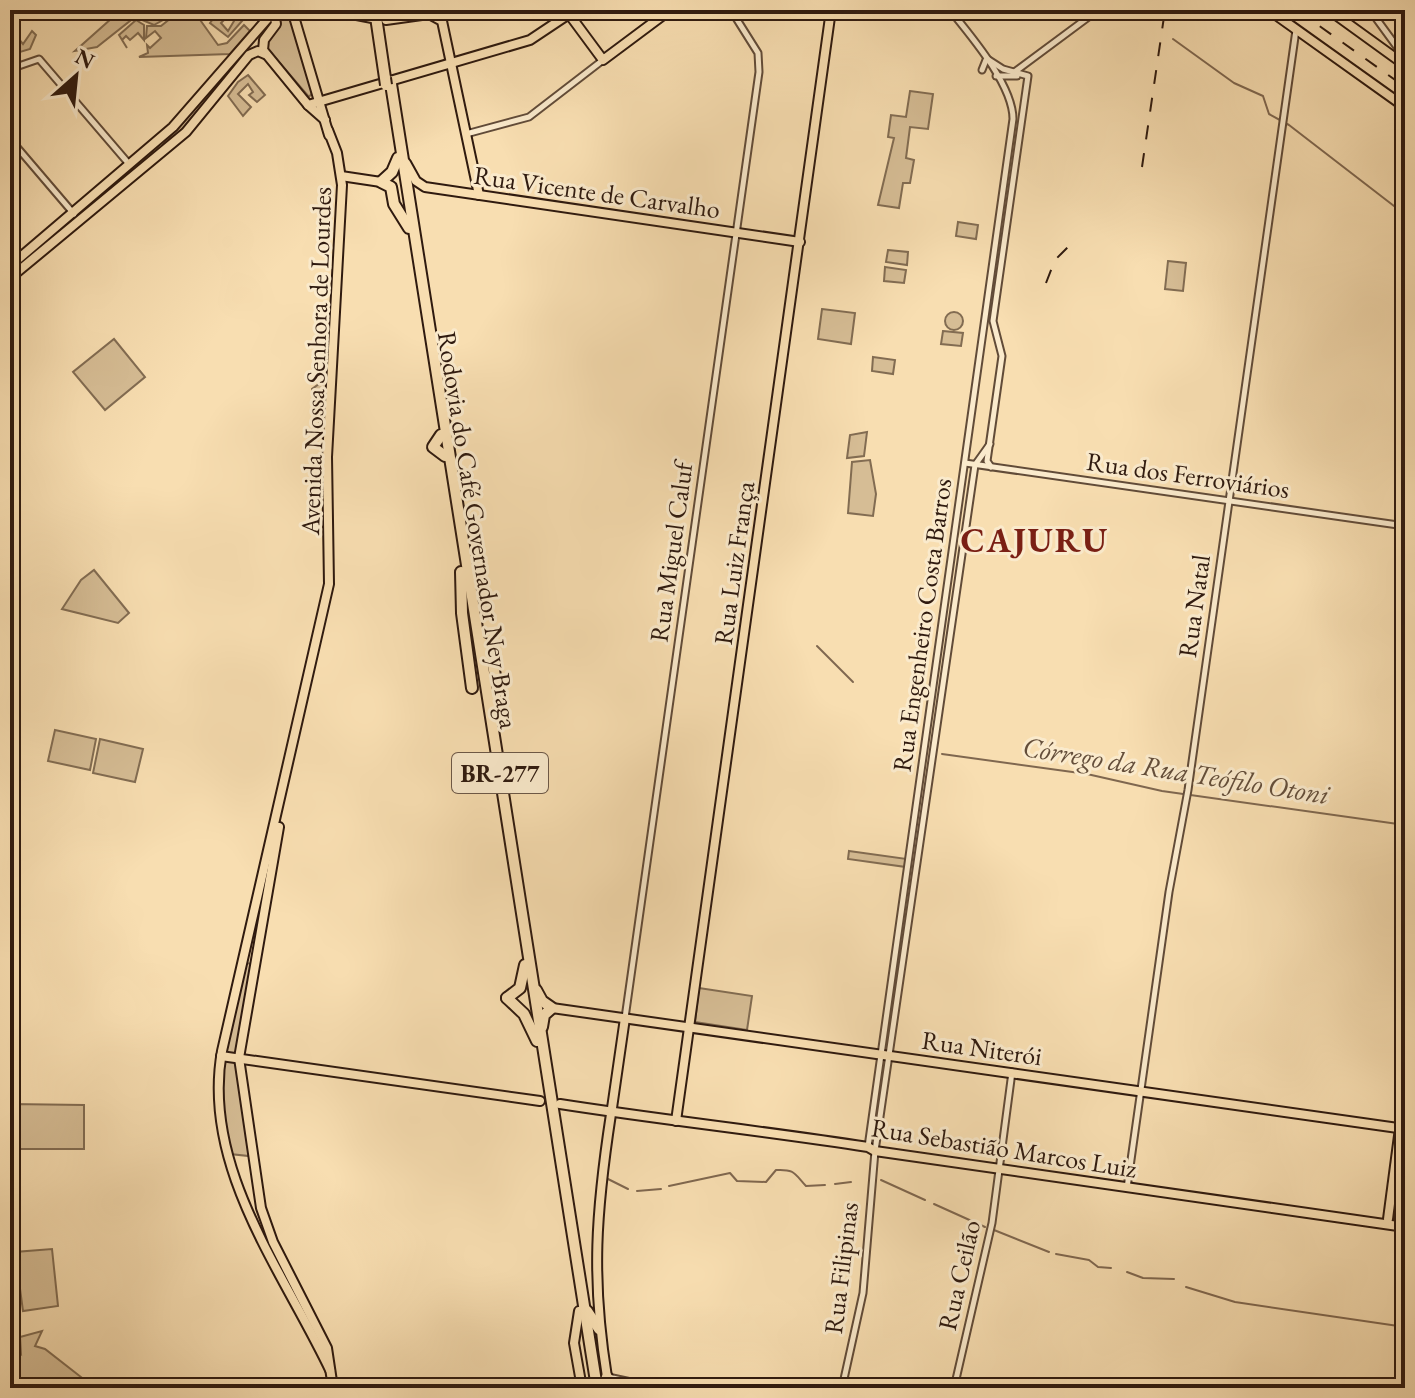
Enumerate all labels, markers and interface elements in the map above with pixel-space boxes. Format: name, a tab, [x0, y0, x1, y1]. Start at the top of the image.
north arrow	[36, 36, 116, 116]
text: N	[70, 42, 100, 76]
street label: Rua Vicente de Carvalho	[472, 158, 722, 226]
street label: Avenida Nossa Senhora de Lourdes	[293, 186, 339, 537]
street label: Rodovia do Café Governador Ney Braga	[430, 329, 526, 732]
street label: Rua dos Ferroviários	[1084, 444, 1292, 506]
street label: Rua Miguel Caluf	[642, 457, 701, 644]
street label: Rua Engenheiro Costa Barros	[885, 476, 959, 774]
street label: Rua Luiz França	[706, 478, 762, 647]
district label: CAJURU	[961, 518, 1109, 562]
street label: Rua Natal	[1170, 552, 1218, 660]
water label: Córrego da Rua Teófilo Otoni	[1020, 728, 1333, 812]
road number: BR-277	[452, 753, 548, 793]
street label: Rua Niterói	[920, 1023, 1044, 1073]
street label: Rua Sebastião Marcos Luiz	[869, 1110, 1139, 1186]
street label: Rua Filipinas	[816, 1200, 866, 1336]
street label: Rua Ceilão	[930, 1216, 988, 1334]

